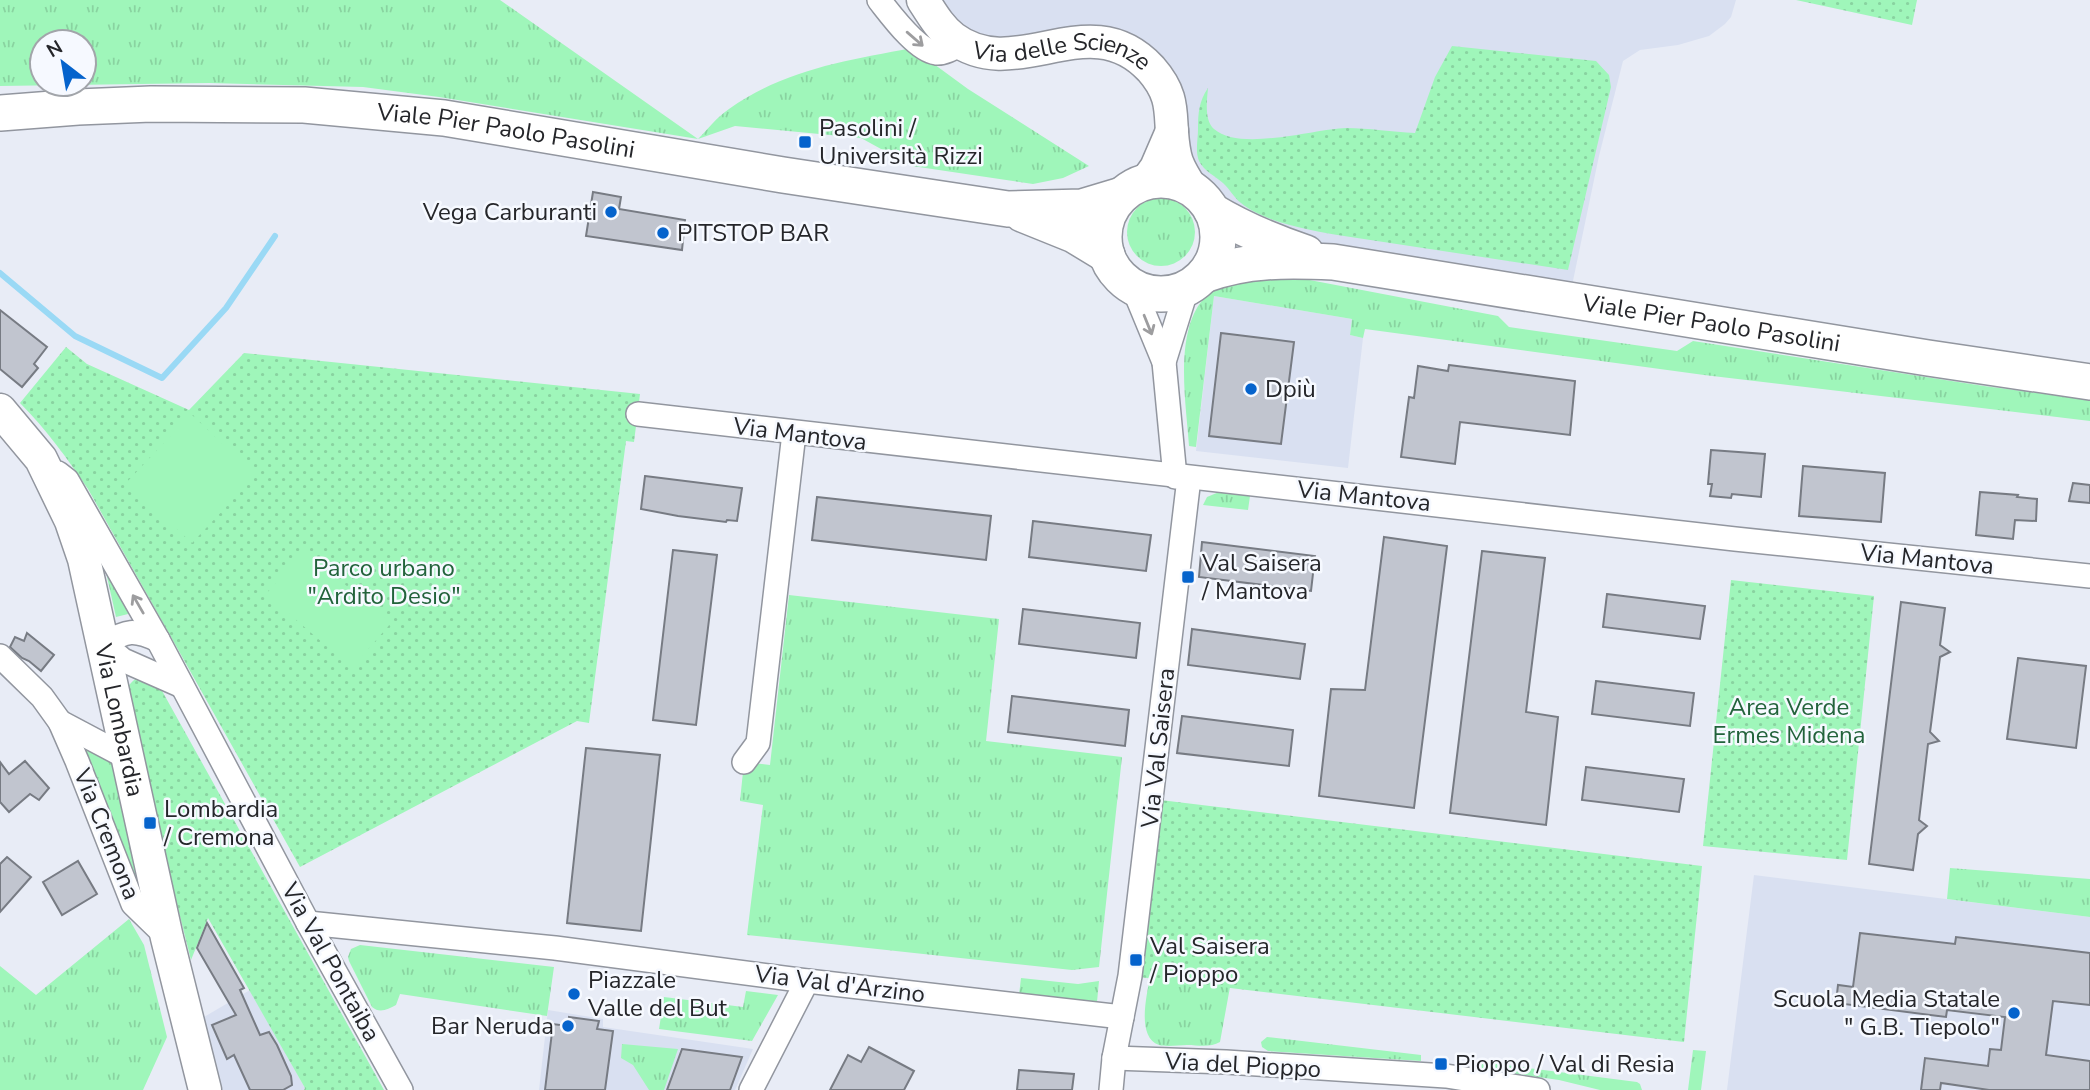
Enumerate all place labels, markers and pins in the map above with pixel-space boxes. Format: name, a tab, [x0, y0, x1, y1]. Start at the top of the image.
place label: Pasolini / Università Rizzi	[819, 112, 983, 172]
marker: Pasolini / Università Rizzi	[797, 134, 813, 150]
place label: Vega Carburanti	[422, 196, 597, 228]
marker: Vega Carburanti	[603, 204, 619, 220]
place label: PITSTOP BAR	[677, 217, 829, 249]
marker: PITSTOP BAR	[655, 225, 671, 241]
place label: Dpiù	[1265, 373, 1316, 405]
marker: Dpiù	[1243, 381, 1259, 397]
place label: Val Saisera / Mantova	[1201, 547, 1322, 607]
marker: Val Saisera / Mantova	[1180, 569, 1196, 585]
place label: Lombardia / Cremona	[163, 793, 278, 853]
marker: Lombardia / Cremona	[142, 815, 158, 831]
place label: Val Saisera / Pioppo	[1149, 930, 1270, 990]
marker: Val Saisera / Pioppo	[1128, 952, 1144, 968]
place label: Piazzale Valle del But	[587, 964, 728, 1024]
place label: Scuola Media Statale " G.B. Tiepolo"	[1773, 983, 2000, 1043]
marker: Piazzale Valle del But	[566, 986, 582, 1002]
marker: Scuola Media Statale " G.B. Tiepolo"	[2006, 1005, 2022, 1021]
place label: Bar Neruda	[431, 1010, 554, 1042]
marker: Bar Neruda	[560, 1018, 576, 1034]
place label: Pioppo / Val di Resia	[1455, 1048, 1675, 1080]
marker: Pioppo / Val di Resia	[1433, 1056, 1449, 1072]

